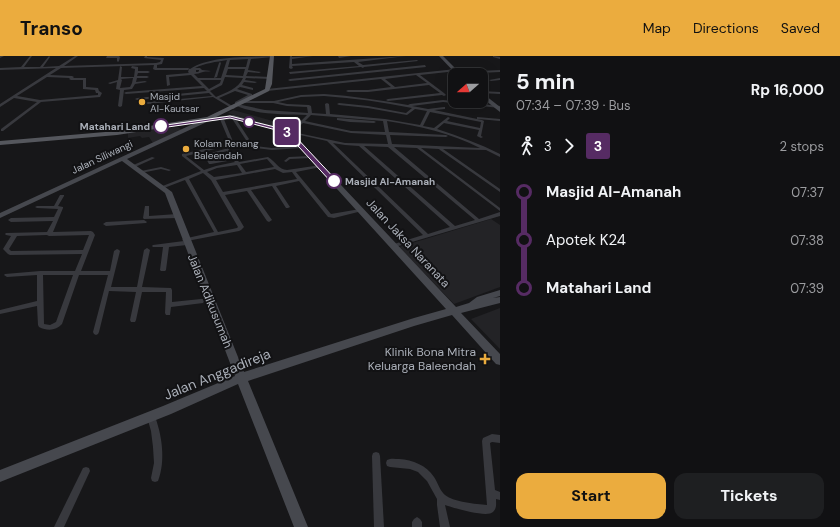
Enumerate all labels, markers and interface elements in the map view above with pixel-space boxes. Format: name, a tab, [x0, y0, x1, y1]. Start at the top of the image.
text: Transo	[20, 16, 83, 41]
text: Map	[643, 19, 671, 37]
text: Directions	[693, 19, 759, 37]
text: Saved	[781, 19, 820, 37]
text: 5 min	[516, 67, 575, 96]
north arrow	[448, 68, 488, 108]
map controls	[448, 68, 488, 108]
text: Rp 16,000	[751, 80, 824, 100]
place label: Masjid Al-Kautsar	[150, 90, 199, 115]
marker: Masjid Al-Kautsar	[137, 97, 147, 107]
text: 07:34 – 07:39 · Bus	[516, 97, 631, 114]
unlabelled marker	[243, 116, 255, 128]
marker: Matahari Land	[153, 118, 169, 134]
line badge: 3	[274, 119, 300, 145]
place label: Matahari Land	[80, 120, 150, 133]
text: 3	[283, 123, 291, 141]
icon: walk	[516, 135, 538, 157]
icon: forward	[558, 135, 580, 157]
street label: Jalan Siliwangi	[69, 137, 135, 177]
place label: Kolam Renang Baleendah	[194, 137, 259, 162]
text: 3	[594, 137, 602, 155]
text: 3	[544, 138, 552, 155]
text: 2 stops	[780, 138, 824, 155]
marker: Kolam Renang Baleendah	[181, 144, 191, 154]
marker: Masjid Al-Amanah	[326, 173, 342, 189]
place label: Masjid Al-Amanah	[345, 175, 435, 188]
text: Masjid Al-Amanah	[546, 182, 681, 202]
text: 07:37	[791, 184, 824, 201]
street label: Jalan Jaksa Naranata	[363, 195, 453, 291]
text: Apotek K24	[546, 230, 626, 250]
text: 07:38	[790, 232, 824, 249]
street label: Jalan Adikusumah	[184, 252, 236, 350]
text: Matahari Land	[546, 278, 651, 298]
text: 07:39	[790, 280, 824, 297]
street label: Jalan Anggadireja	[161, 344, 273, 404]
place label: Klinik Bona Mitra Keluarga Baleendah	[368, 344, 476, 374]
marker: Klinik Bona Mitra Keluarga Baleendah	[479, 353, 491, 365]
button: Start	[516, 473, 666, 519]
button: Tickets	[674, 473, 824, 519]

